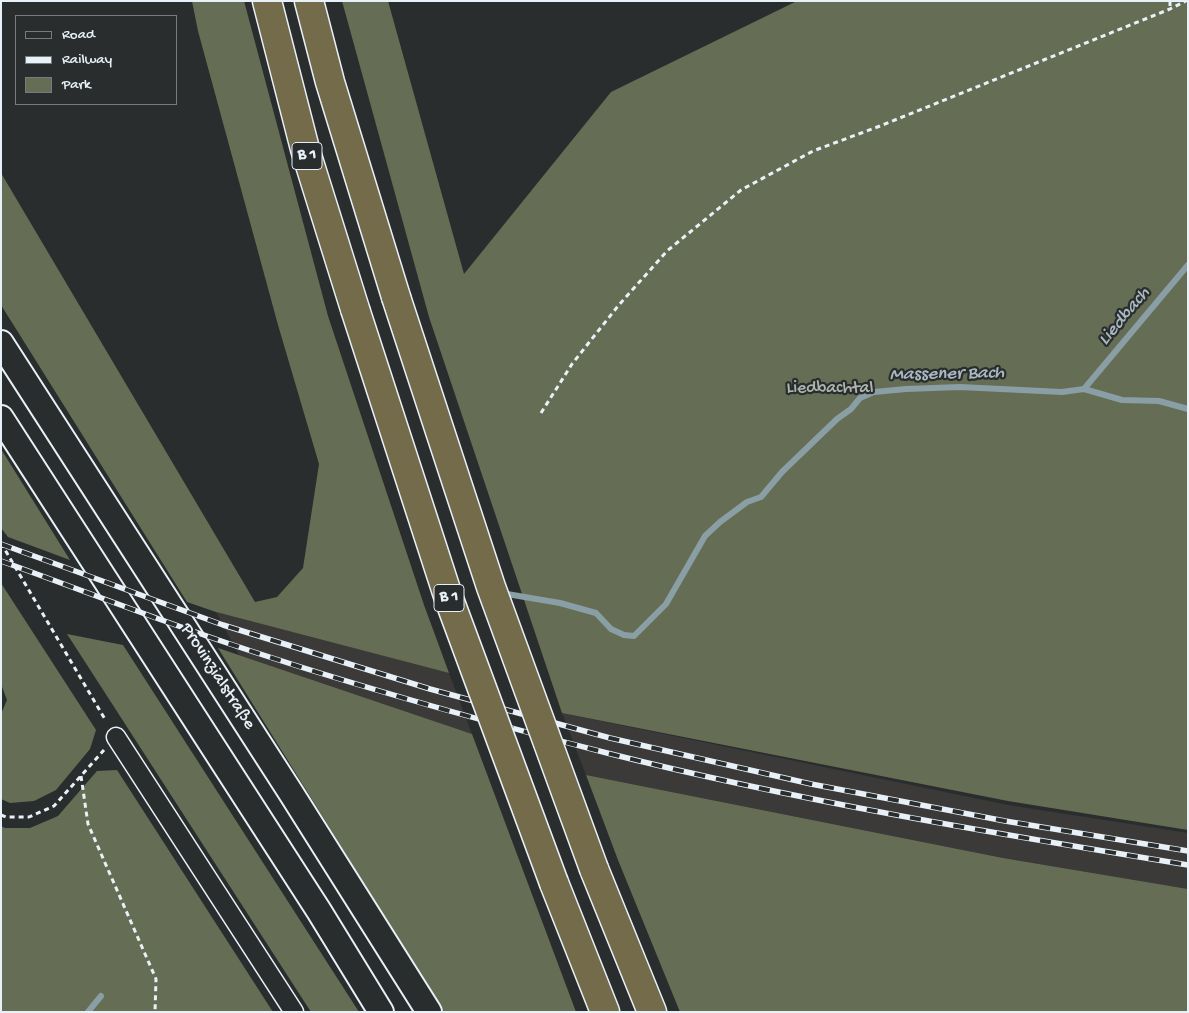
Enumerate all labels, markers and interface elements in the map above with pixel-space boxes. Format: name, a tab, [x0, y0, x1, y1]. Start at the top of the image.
legend	[15, 15, 178, 105]
text: Road	[62, 26, 95, 44]
text: Railway	[62, 51, 112, 69]
text: Park	[62, 76, 91, 94]
road number: B 1	[292, 142, 322, 170]
water label: Liedbach	[1094, 283, 1156, 351]
water label: Massener Bach	[890, 363, 1004, 387]
park label: Liedbachtal	[787, 378, 873, 400]
road number: B 1	[434, 584, 464, 612]
street label: Provinzialstraße	[175, 620, 259, 734]

